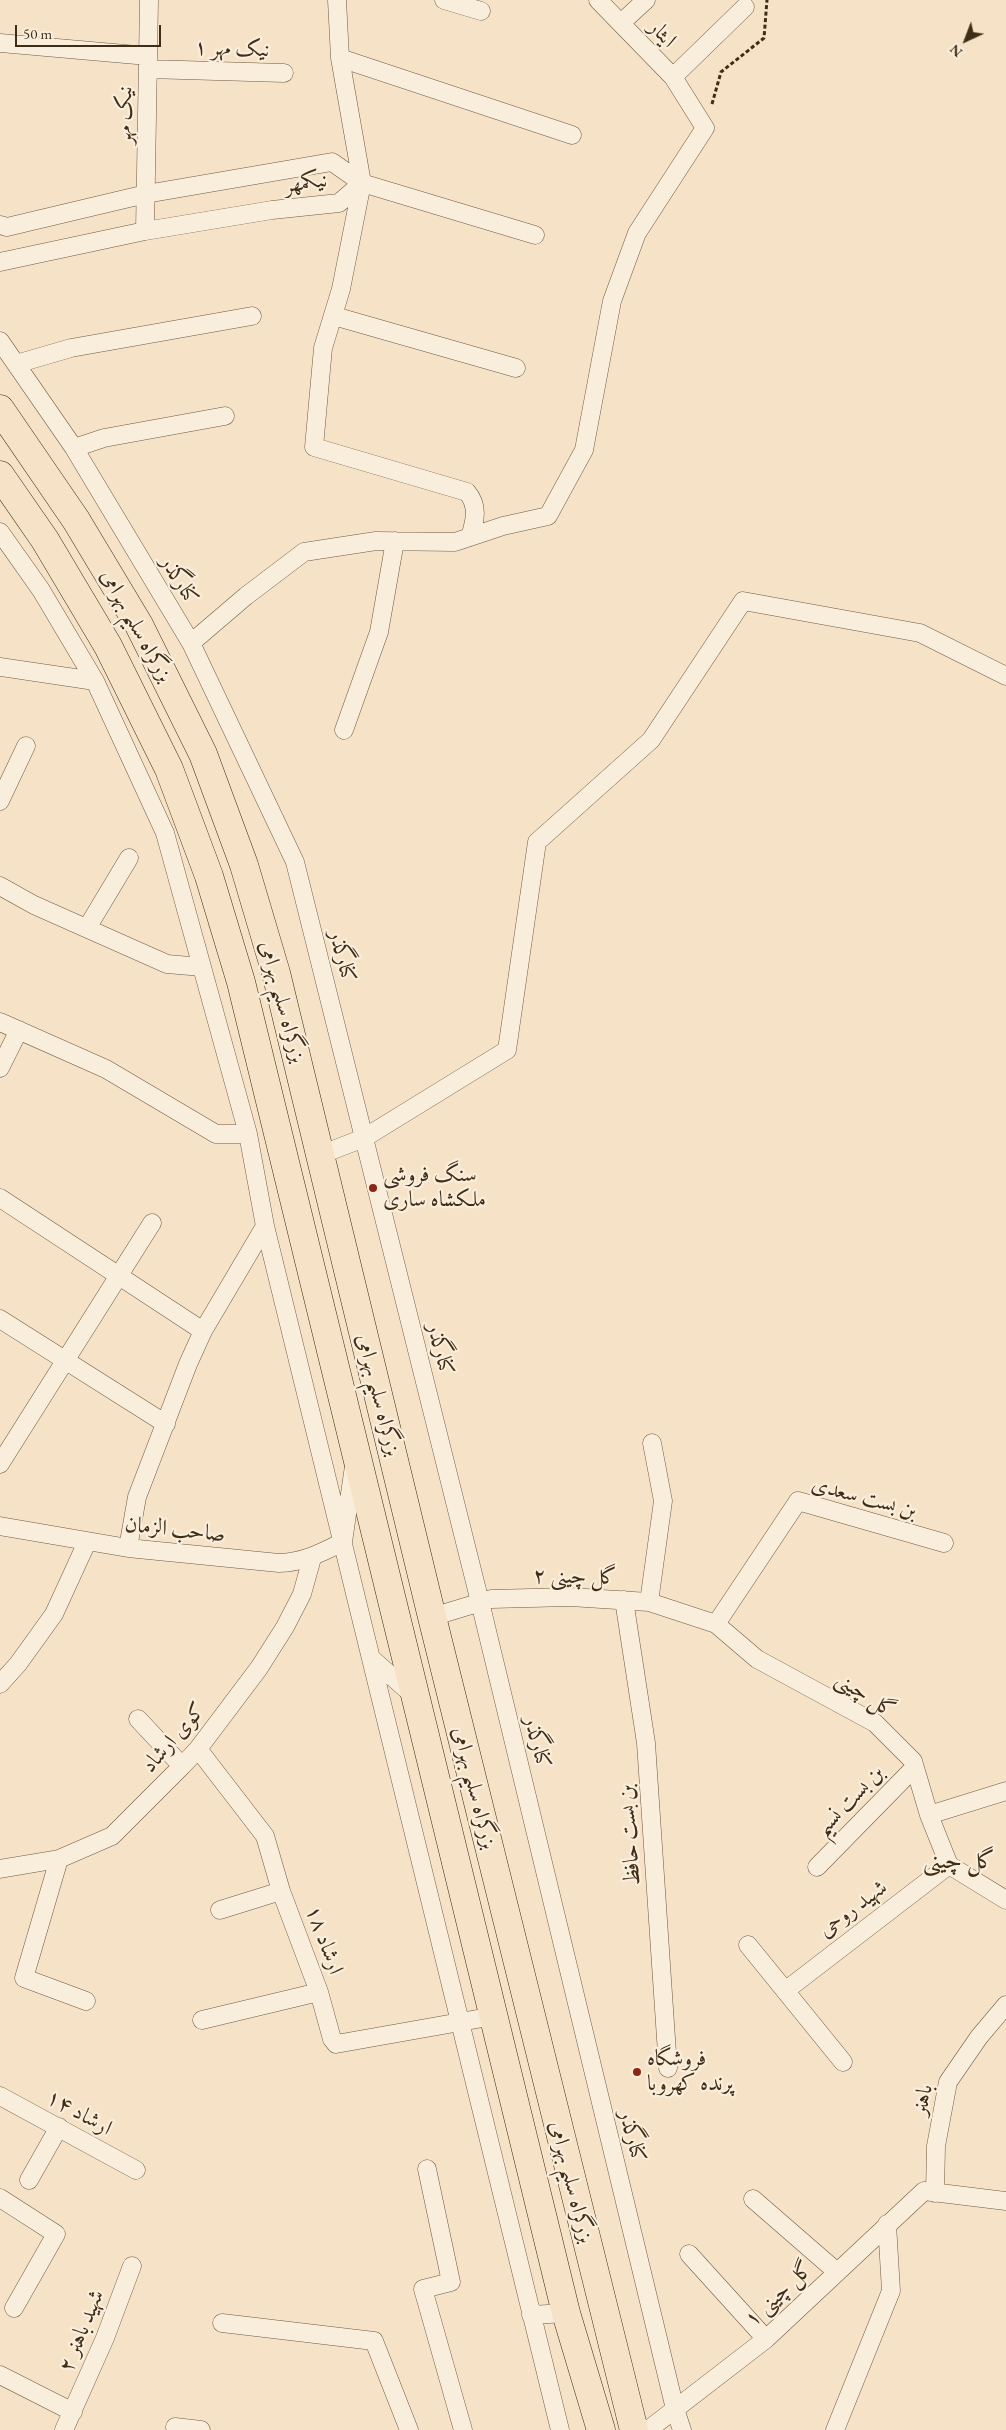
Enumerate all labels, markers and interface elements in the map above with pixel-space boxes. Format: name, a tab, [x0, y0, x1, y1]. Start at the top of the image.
street label: ایثار	[643, 14, 681, 54]
scale bar	[18, 15, 164, 47]
north arrow	[941, 15, 991, 65]
text: 50 m	[23, 24, 52, 43]
street label: نیک مهر ۱	[194, 34, 270, 64]
text: N	[945, 41, 966, 61]
street label: نیک مهر	[111, 86, 139, 144]
street label: نیکمهر	[283, 167, 329, 199]
street label: کنارگذر	[154, 551, 204, 609]
street label: بزرگراه سلیم بهرامی	[94, 565, 178, 687]
street label: کنارگذر	[323, 927, 361, 985]
street label: بزرگراه سلیم بهرامی	[253, 938, 311, 1066]
place label: سنگ فروشی ملکشاه ساری	[383, 1162, 486, 1214]
marker: سنگ فروشی ملکشاه ساری	[367, 1182, 379, 1194]
street label: کنارگذر	[421, 1320, 459, 1378]
street label: بزرگراه سلیم بهرامی	[350, 1331, 406, 1459]
street label: بن بست سعدی	[808, 1471, 920, 1525]
street label: صاحب الزمان	[124, 1512, 226, 1548]
street label: گل چینی ۲	[533, 1563, 617, 1591]
street label: گل چینی	[830, 1666, 900, 1724]
street label: کوی ارشاد	[136, 1698, 212, 1778]
street label: کنارگذر	[518, 1713, 556, 1771]
street label: بزرگراه سلیم بهرامی	[446, 1724, 502, 1852]
street label: بن بست نسیم	[810, 1760, 890, 1842]
street label: بن بست حافظ	[613, 1783, 647, 1887]
district label: گل چینی	[923, 1847, 995, 1875]
street label: شهید روحی	[813, 1875, 893, 1943]
street label: ارشاد ۱۸	[299, 1902, 349, 1978]
place label: فروشگاه پرنده کهروبا	[647, 2046, 733, 2098]
marker: فروشگاه پرنده کهروبا	[631, 2066, 643, 2078]
street label: باهنر	[907, 2082, 939, 2118]
street label: ارشاد ۱۴	[41, 2084, 117, 2142]
street label: کنارگذر	[613, 2107, 651, 2165]
street label: بزرگراه سلیم بهرامی	[543, 2118, 599, 2246]
street label: گل چینی ۱	[739, 2256, 819, 2332]
street label: شهید باهنر ۲	[54, 2286, 110, 2376]

